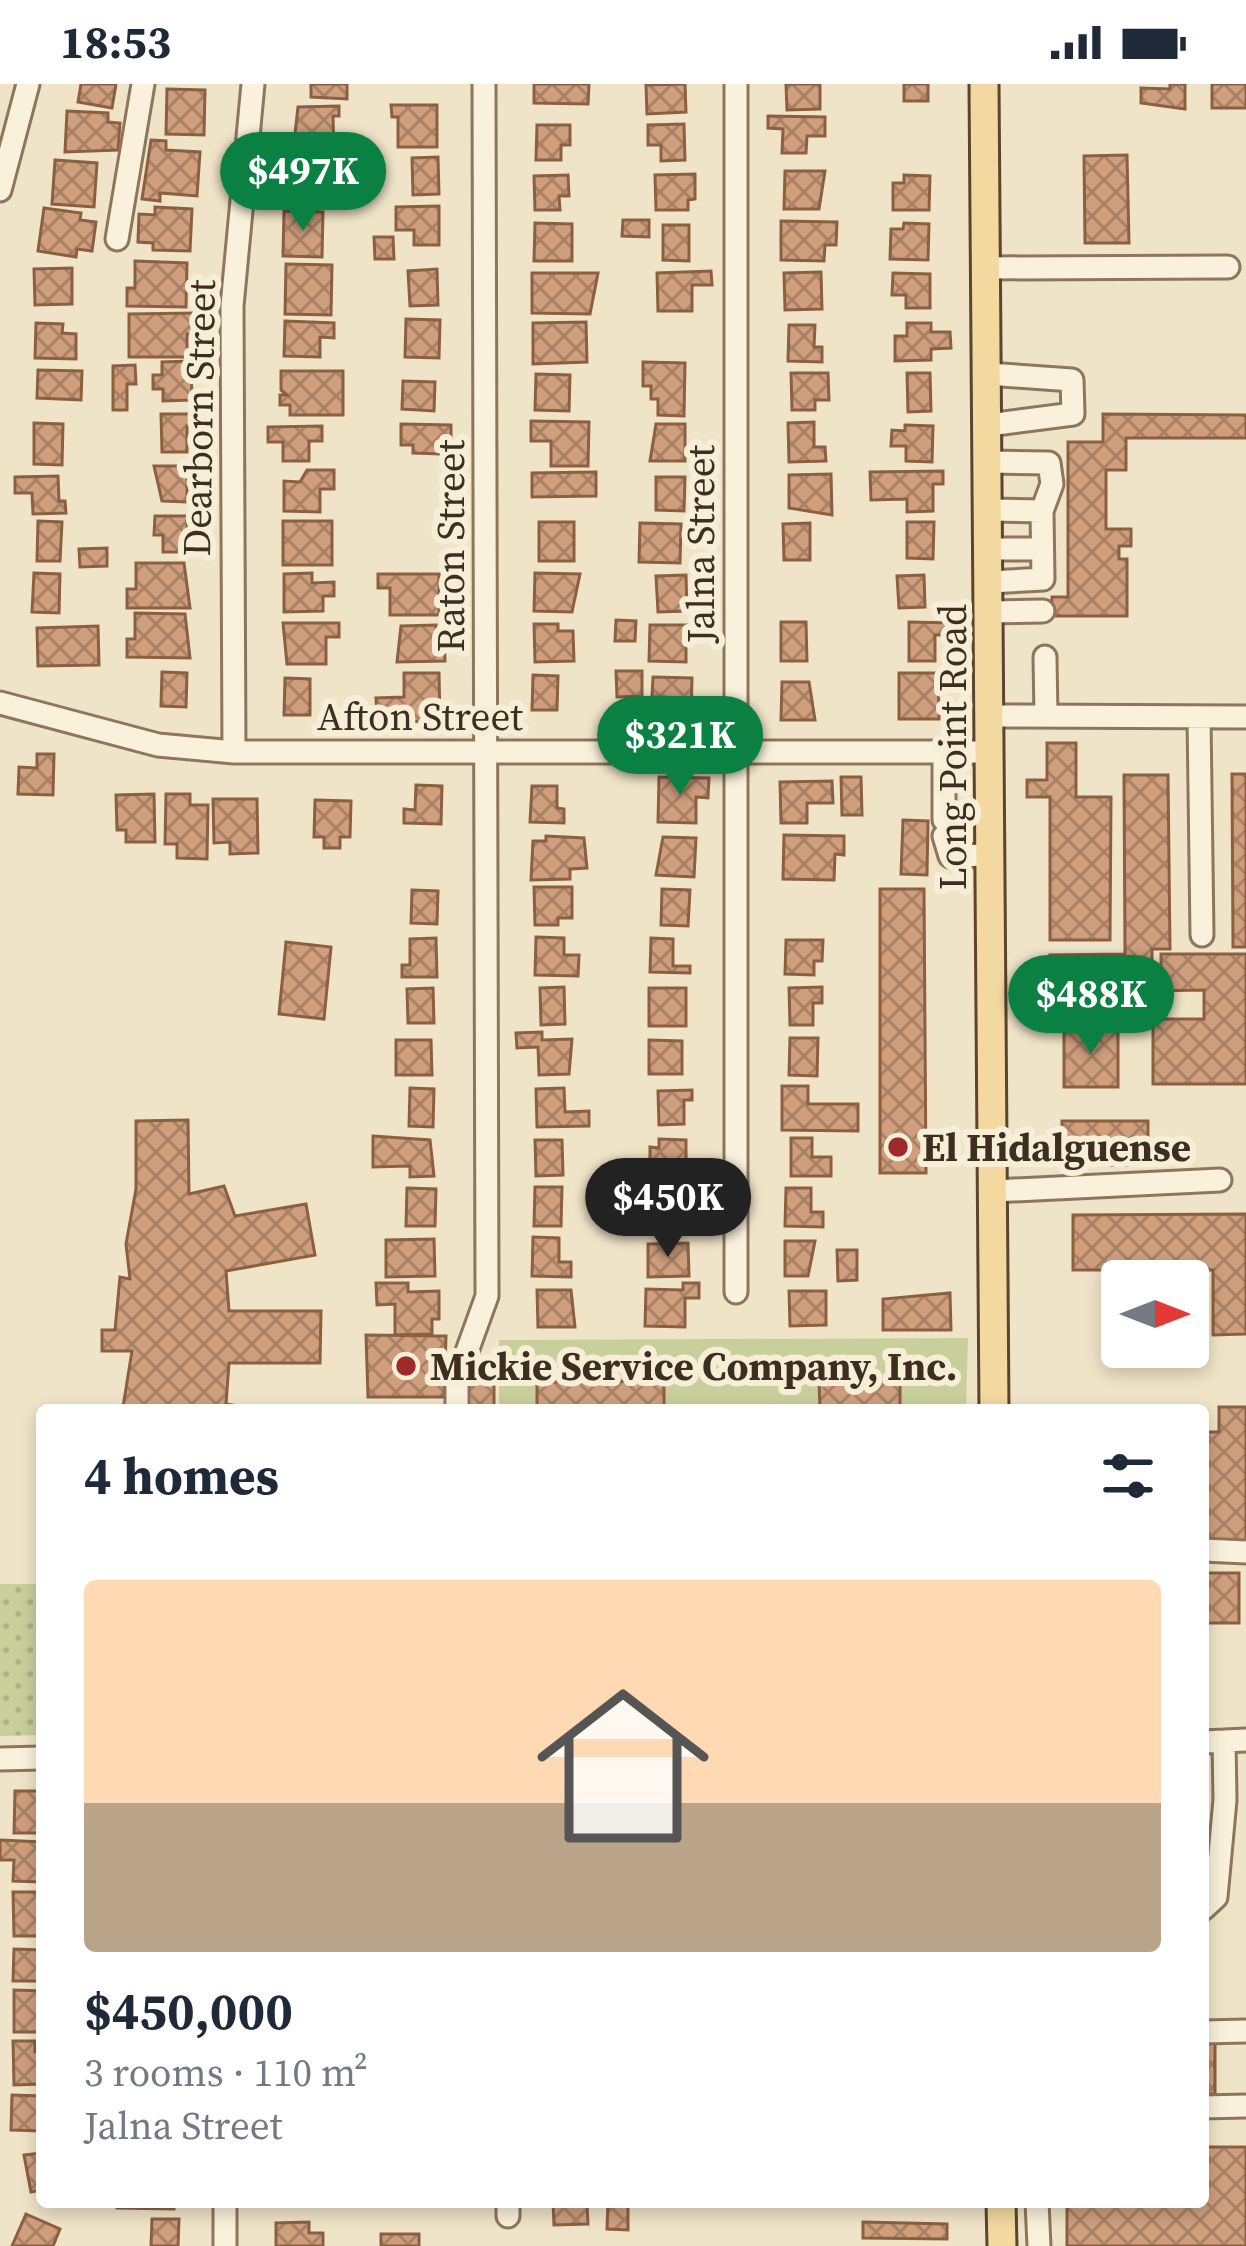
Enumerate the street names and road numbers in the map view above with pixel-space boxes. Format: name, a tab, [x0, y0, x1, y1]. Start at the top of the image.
street label: Dearborn Street	[170, 279, 228, 557]
street label: Raton Street	[424, 439, 477, 652]
street label: Jalna Street	[674, 444, 727, 644]
street label: Long Point Road	[926, 604, 979, 890]
street label: Afton Street	[317, 690, 523, 743]

